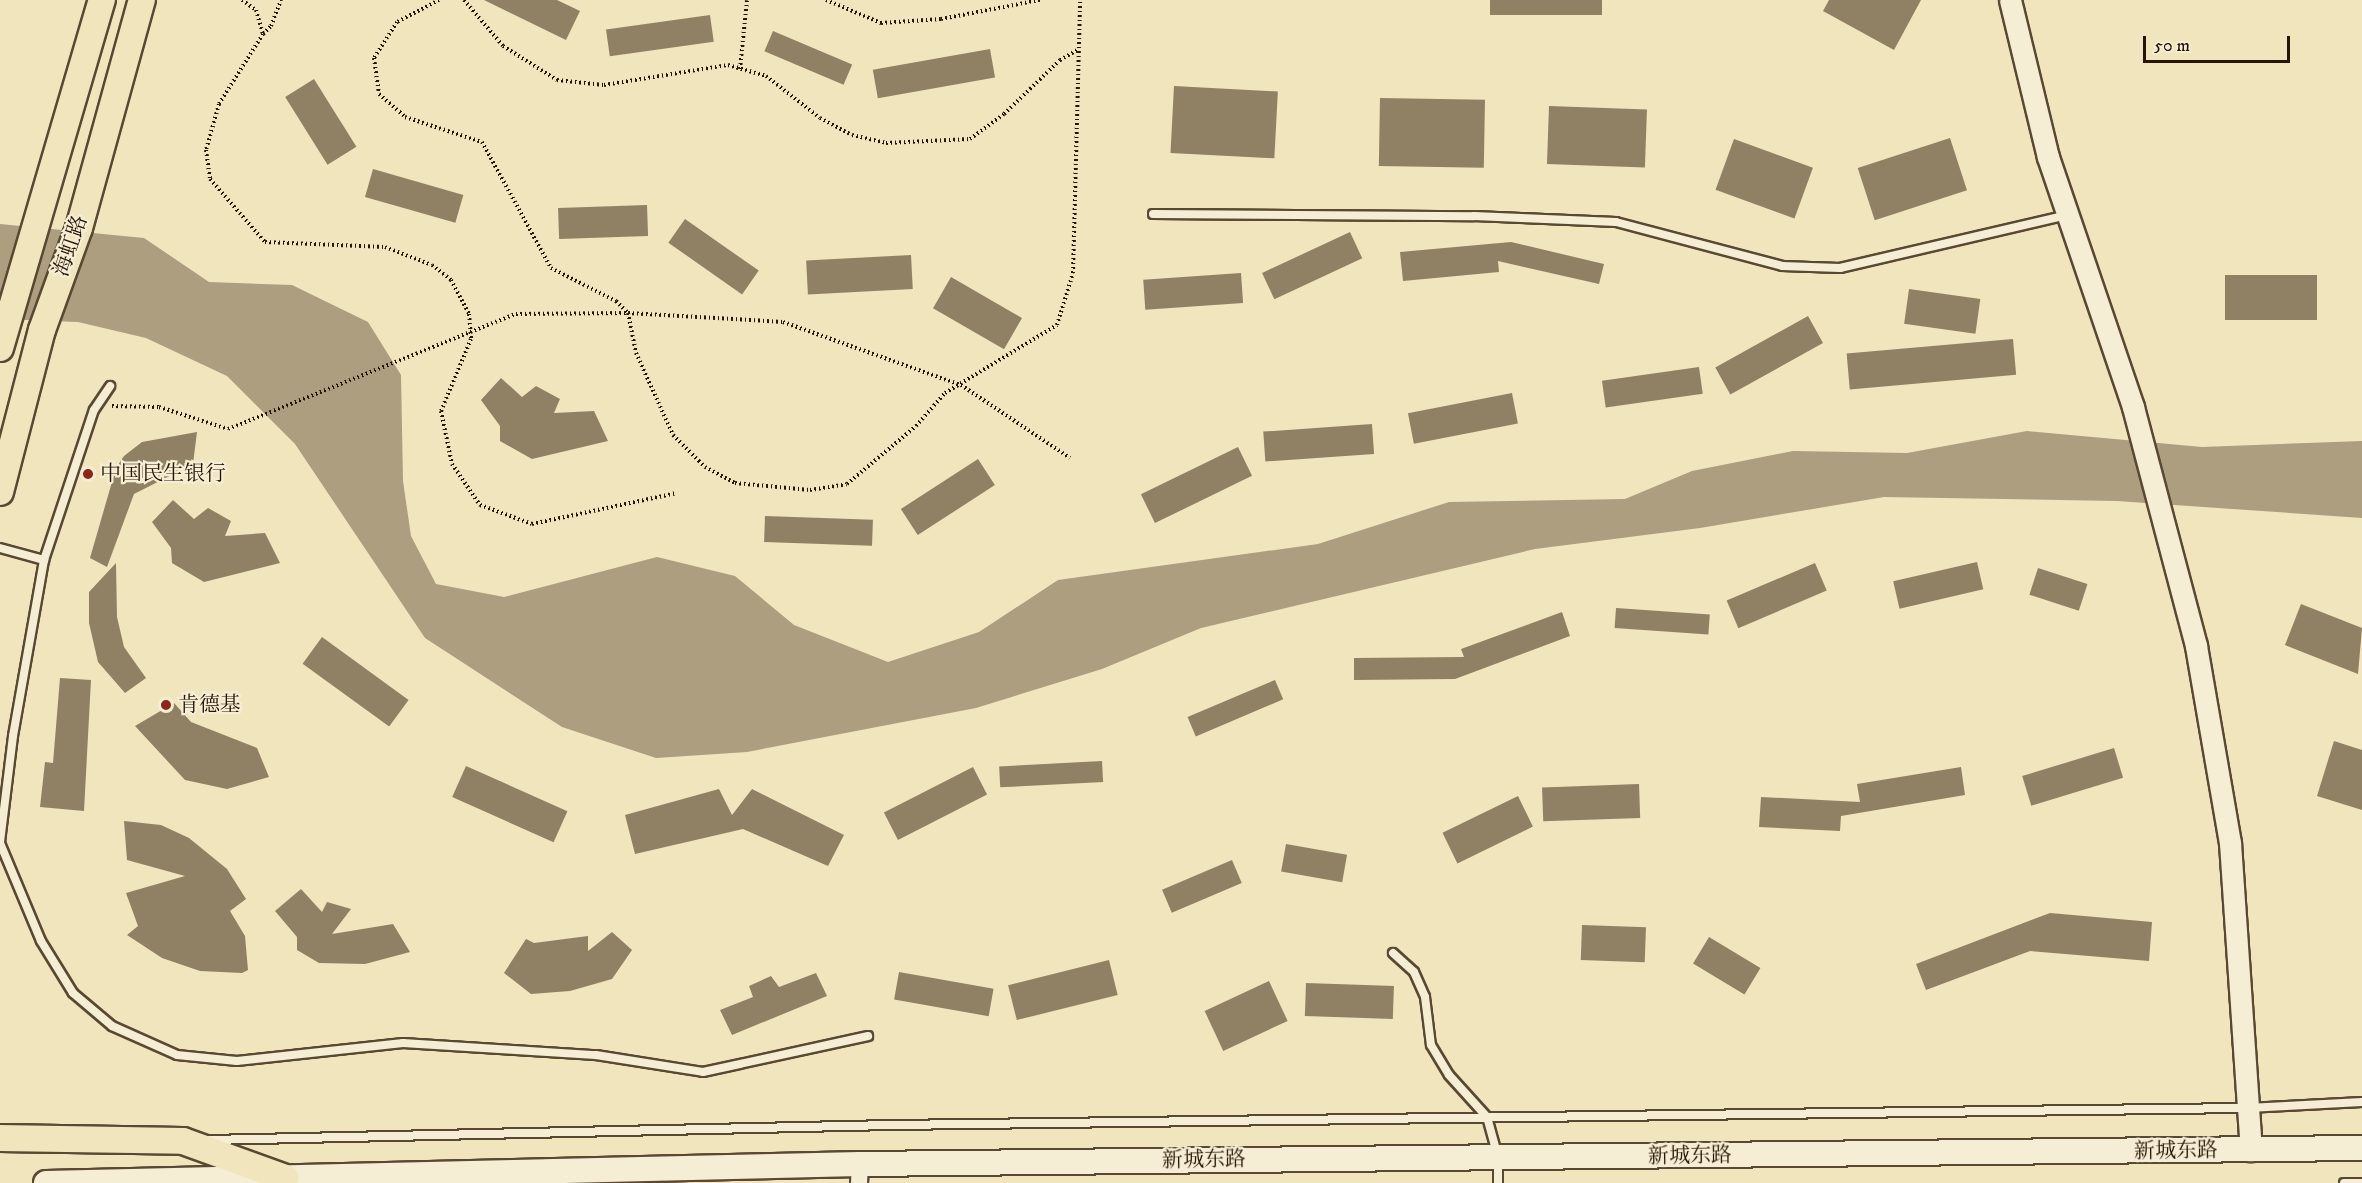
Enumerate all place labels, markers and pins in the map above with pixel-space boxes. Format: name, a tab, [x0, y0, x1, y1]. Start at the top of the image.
place label: 中国民生银行	[100, 461, 226, 487]
marker: 中国民生银行	[81, 467, 95, 481]
place label: 肯德基	[178, 692, 241, 718]
marker: 肯德基	[159, 698, 173, 712]

